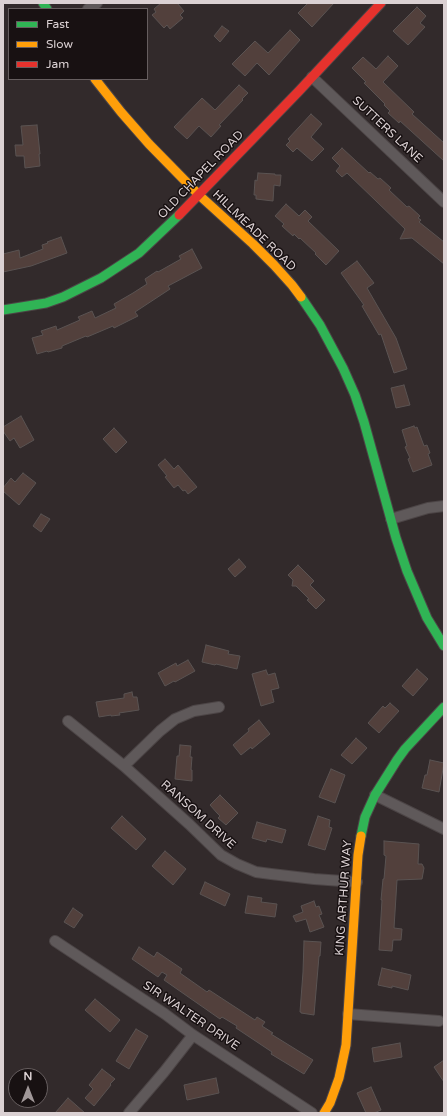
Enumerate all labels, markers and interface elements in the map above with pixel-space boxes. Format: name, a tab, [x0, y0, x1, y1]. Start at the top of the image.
legend	[8, 8, 148, 80]
text: Fast	[46, 17, 69, 31]
text: Slow	[46, 37, 73, 51]
text: Jam	[46, 57, 69, 71]
street label: SUTTERS LANE	[349, 94, 425, 166]
street label: OLD CHAPEL ROAD	[155, 128, 247, 222]
street label: HILLMEADE ROAD	[209, 187, 299, 275]
street label: RANSOM DRIVE	[158, 778, 238, 852]
street label: KING ARTHUR WAY	[333, 840, 355, 956]
street label: SIR WALTER DRIVE	[140, 978, 242, 1054]
north arrow	[8, 1068, 48, 1108]
text: N	[24, 1070, 32, 1083]

